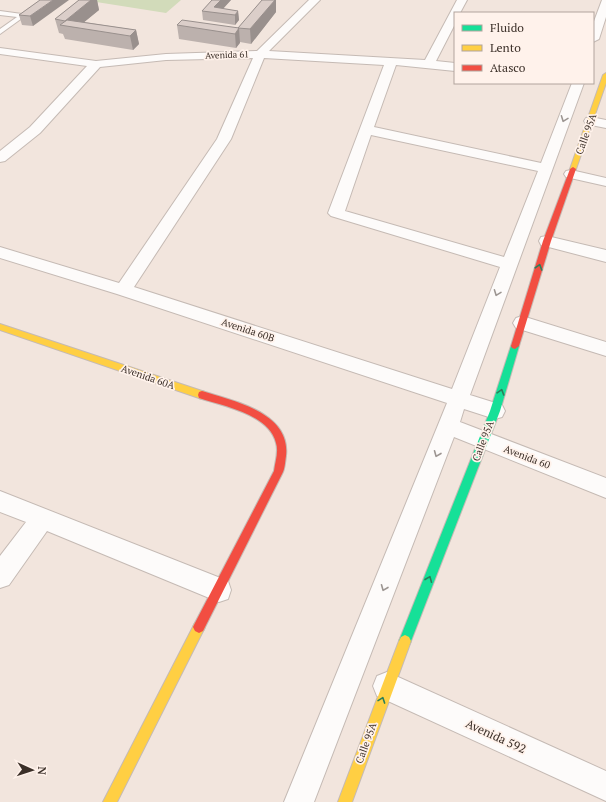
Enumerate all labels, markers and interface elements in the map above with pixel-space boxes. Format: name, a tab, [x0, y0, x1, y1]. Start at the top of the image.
legend	[454, 12, 594, 84]
text: Fluido	[490, 20, 524, 35]
text: Lento	[490, 40, 521, 55]
street label: Avenida 61	[205, 48, 249, 62]
text: Atasco	[490, 60, 526, 75]
street label: Calle 95A	[573, 112, 599, 156]
one-way arrow	[560, 116, 568, 123]
one-way arrow	[534, 264, 543, 271]
one-way arrow	[494, 290, 502, 297]
street label: Avenida 60B	[220, 315, 276, 345]
street label: Avenida 60A	[120, 362, 177, 392]
one-way arrow	[496, 388, 505, 395]
street label: Calle 95A	[469, 419, 497, 463]
street label: Avenida 60	[502, 442, 552, 472]
one-way arrow	[433, 451, 441, 458]
one-way arrow	[425, 575, 433, 582]
one-way arrow	[380, 584, 388, 591]
one-way arrow	[377, 696, 385, 703]
street label: Avenida 592	[463, 716, 529, 756]
street label: Calle 95A	[353, 721, 379, 765]
north arrow	[12, 750, 52, 790]
text: N	[35, 766, 49, 776]

